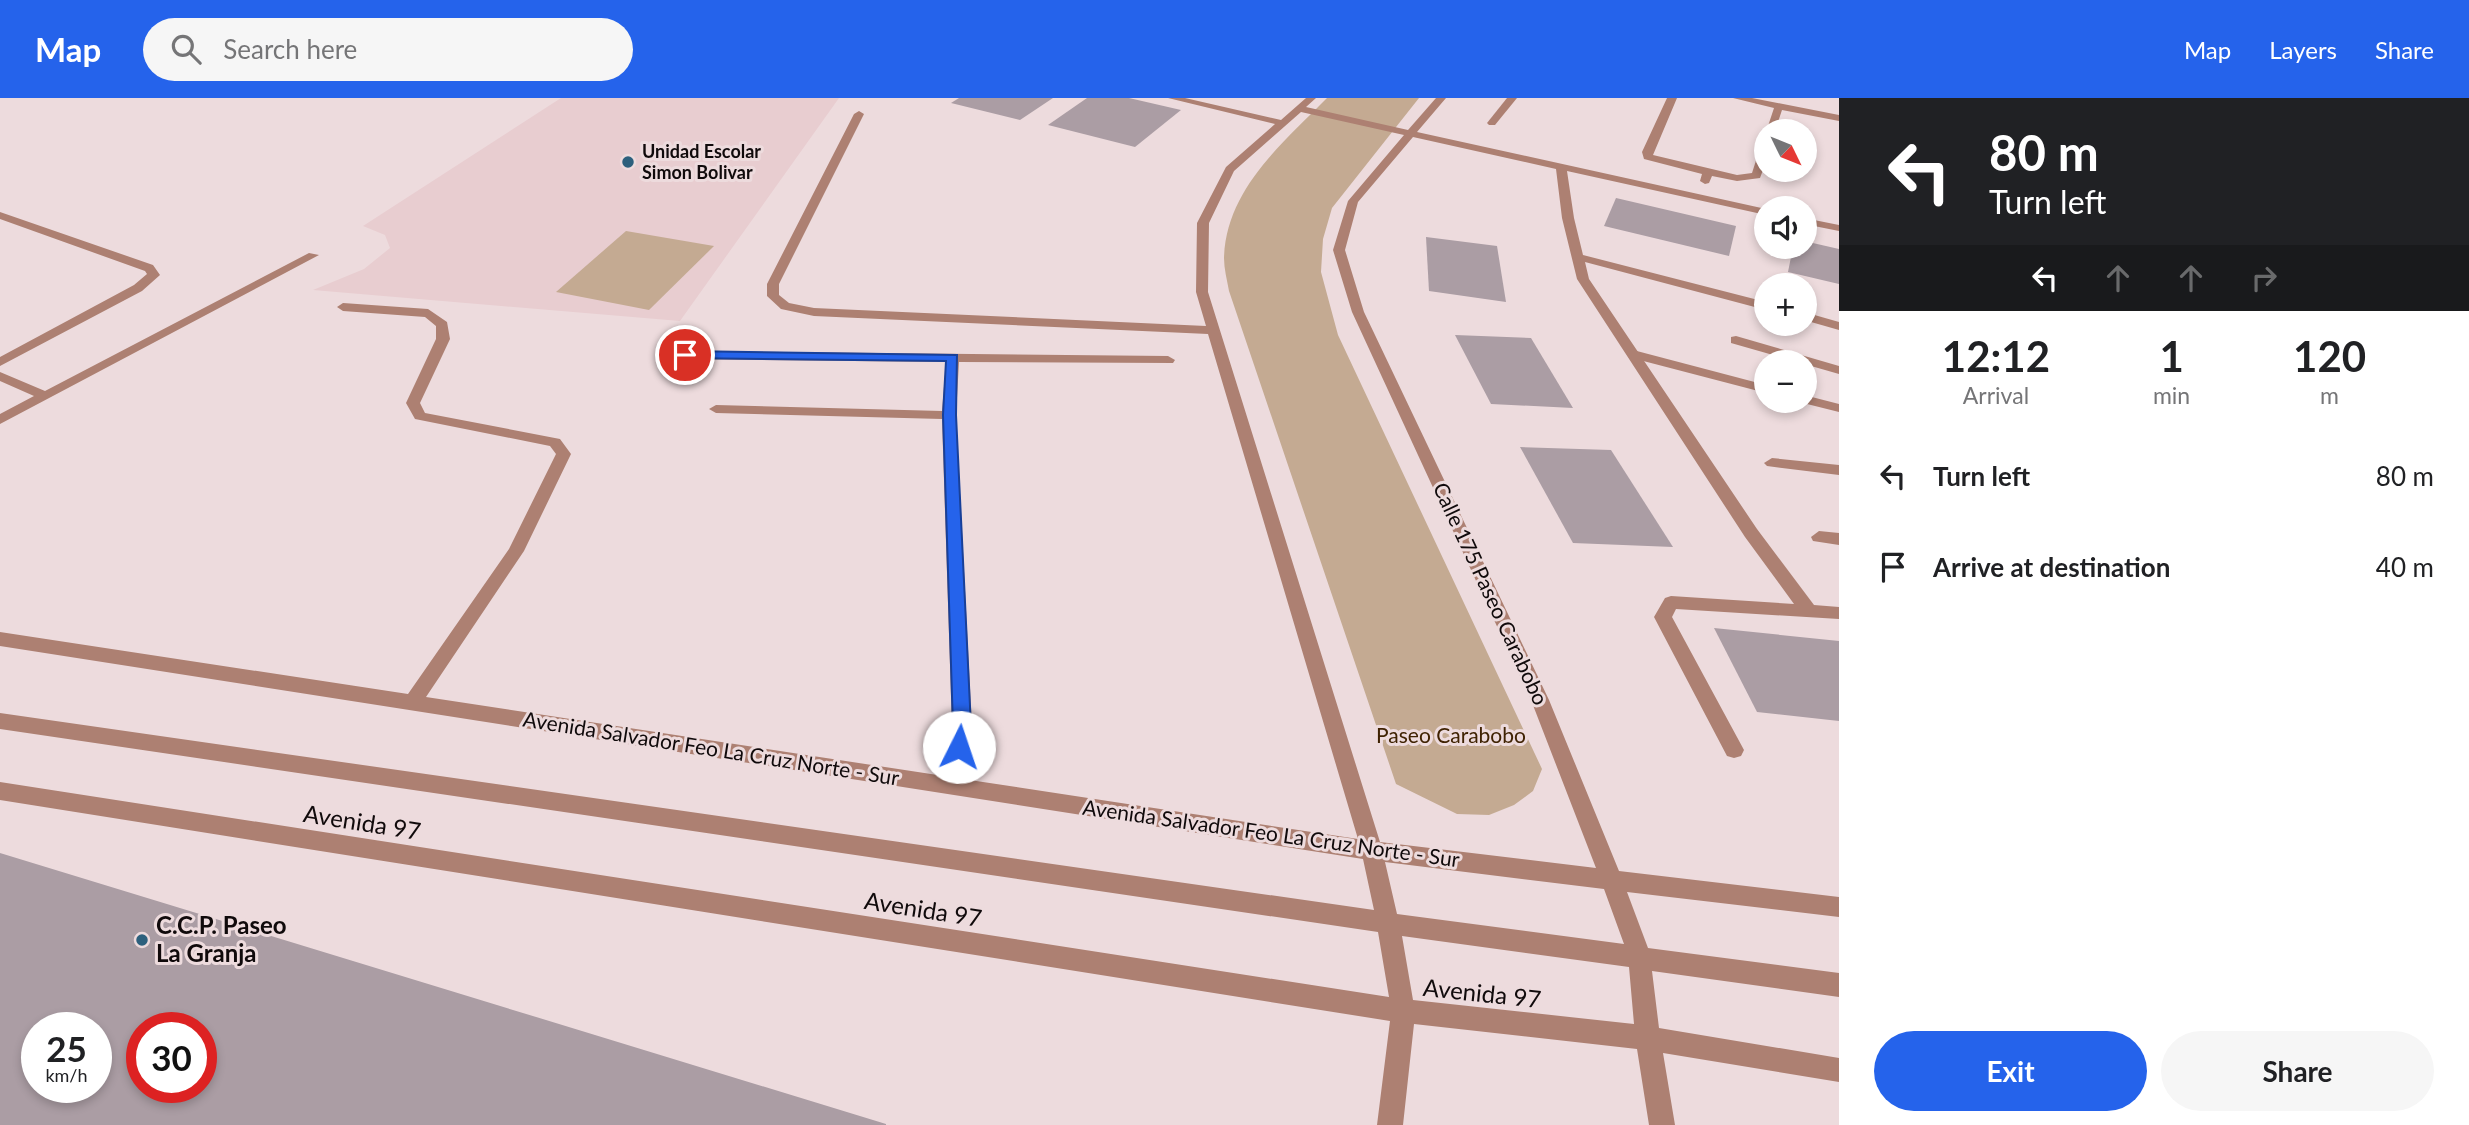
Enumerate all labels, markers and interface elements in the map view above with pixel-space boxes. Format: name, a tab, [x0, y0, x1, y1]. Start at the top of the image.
search box	[143, 18, 633, 81]
text: Map	[35, 29, 101, 69]
icon: search	[167, 30, 205, 68]
text: Search here	[223, 33, 357, 65]
text: Map	[2184, 35, 2231, 64]
text: Layers	[2269, 35, 2337, 64]
text: Share	[2375, 35, 2434, 64]
north arrow	[1754, 119, 1816, 182]
map controls	[1754, 119, 1817, 413]
text: 80 m	[1989, 123, 2099, 181]
icon: left	[1874, 126, 1965, 217]
place label: Unidad Escolar Simon Bolivar	[642, 140, 761, 183]
marker: Unidad Escolar Simon Bolivar	[620, 154, 636, 170]
text: Turn left	[1989, 182, 2106, 221]
button: sound	[1754, 196, 1817, 259]
icon: left	[2026, 259, 2064, 297]
icon: ahead	[2099, 259, 2137, 297]
icon: ahead	[2172, 259, 2210, 297]
icon: right	[2245, 259, 2283, 297]
button: +	[1754, 273, 1817, 336]
pin	[655, 325, 715, 385]
text: 12:12	[1942, 331, 2050, 381]
text: 1	[2159, 331, 2184, 381]
text: 120	[2293, 331, 2366, 381]
icon: arrive	[666, 336, 704, 374]
button: −	[1754, 350, 1817, 413]
text: Arrival	[1963, 381, 2029, 409]
text: min	[2153, 381, 2190, 409]
text: m	[2320, 381, 2339, 409]
icon: left	[1874, 457, 1912, 495]
text: Turn left	[1933, 460, 2030, 492]
text: 80 m	[2376, 460, 2434, 492]
street label: Calle 175 Paseo Carabobo	[1429, 478, 1554, 709]
icon: arrive	[1874, 548, 1912, 586]
text: Arrive at destination	[1933, 551, 2170, 583]
text: 40 m	[2376, 551, 2434, 583]
street label: Avenida Salvador Feo La Cruz Norte - Sur	[521, 705, 901, 790]
position arrow	[922, 710, 996, 784]
park label: Paseo Carabobo	[1376, 722, 1526, 747]
street label: Avenida Salvador Feo La Cruz Norte - Sur	[1081, 794, 1462, 871]
street label: Avenida 97	[301, 798, 423, 845]
street label: Avenida 97	[862, 885, 984, 932]
place label: C.C.P. Paseo La Granja	[156, 910, 287, 967]
marker: C.C.P. Paseo La Granja	[134, 932, 150, 948]
street label: Avenida 97	[1422, 972, 1543, 1013]
speed limit sign: 30	[126, 1012, 217, 1103]
text: 25	[46, 1027, 87, 1069]
button: Exit	[1874, 1031, 2147, 1111]
button: Share	[2161, 1031, 2434, 1111]
text: km/h	[45, 1064, 88, 1086]

